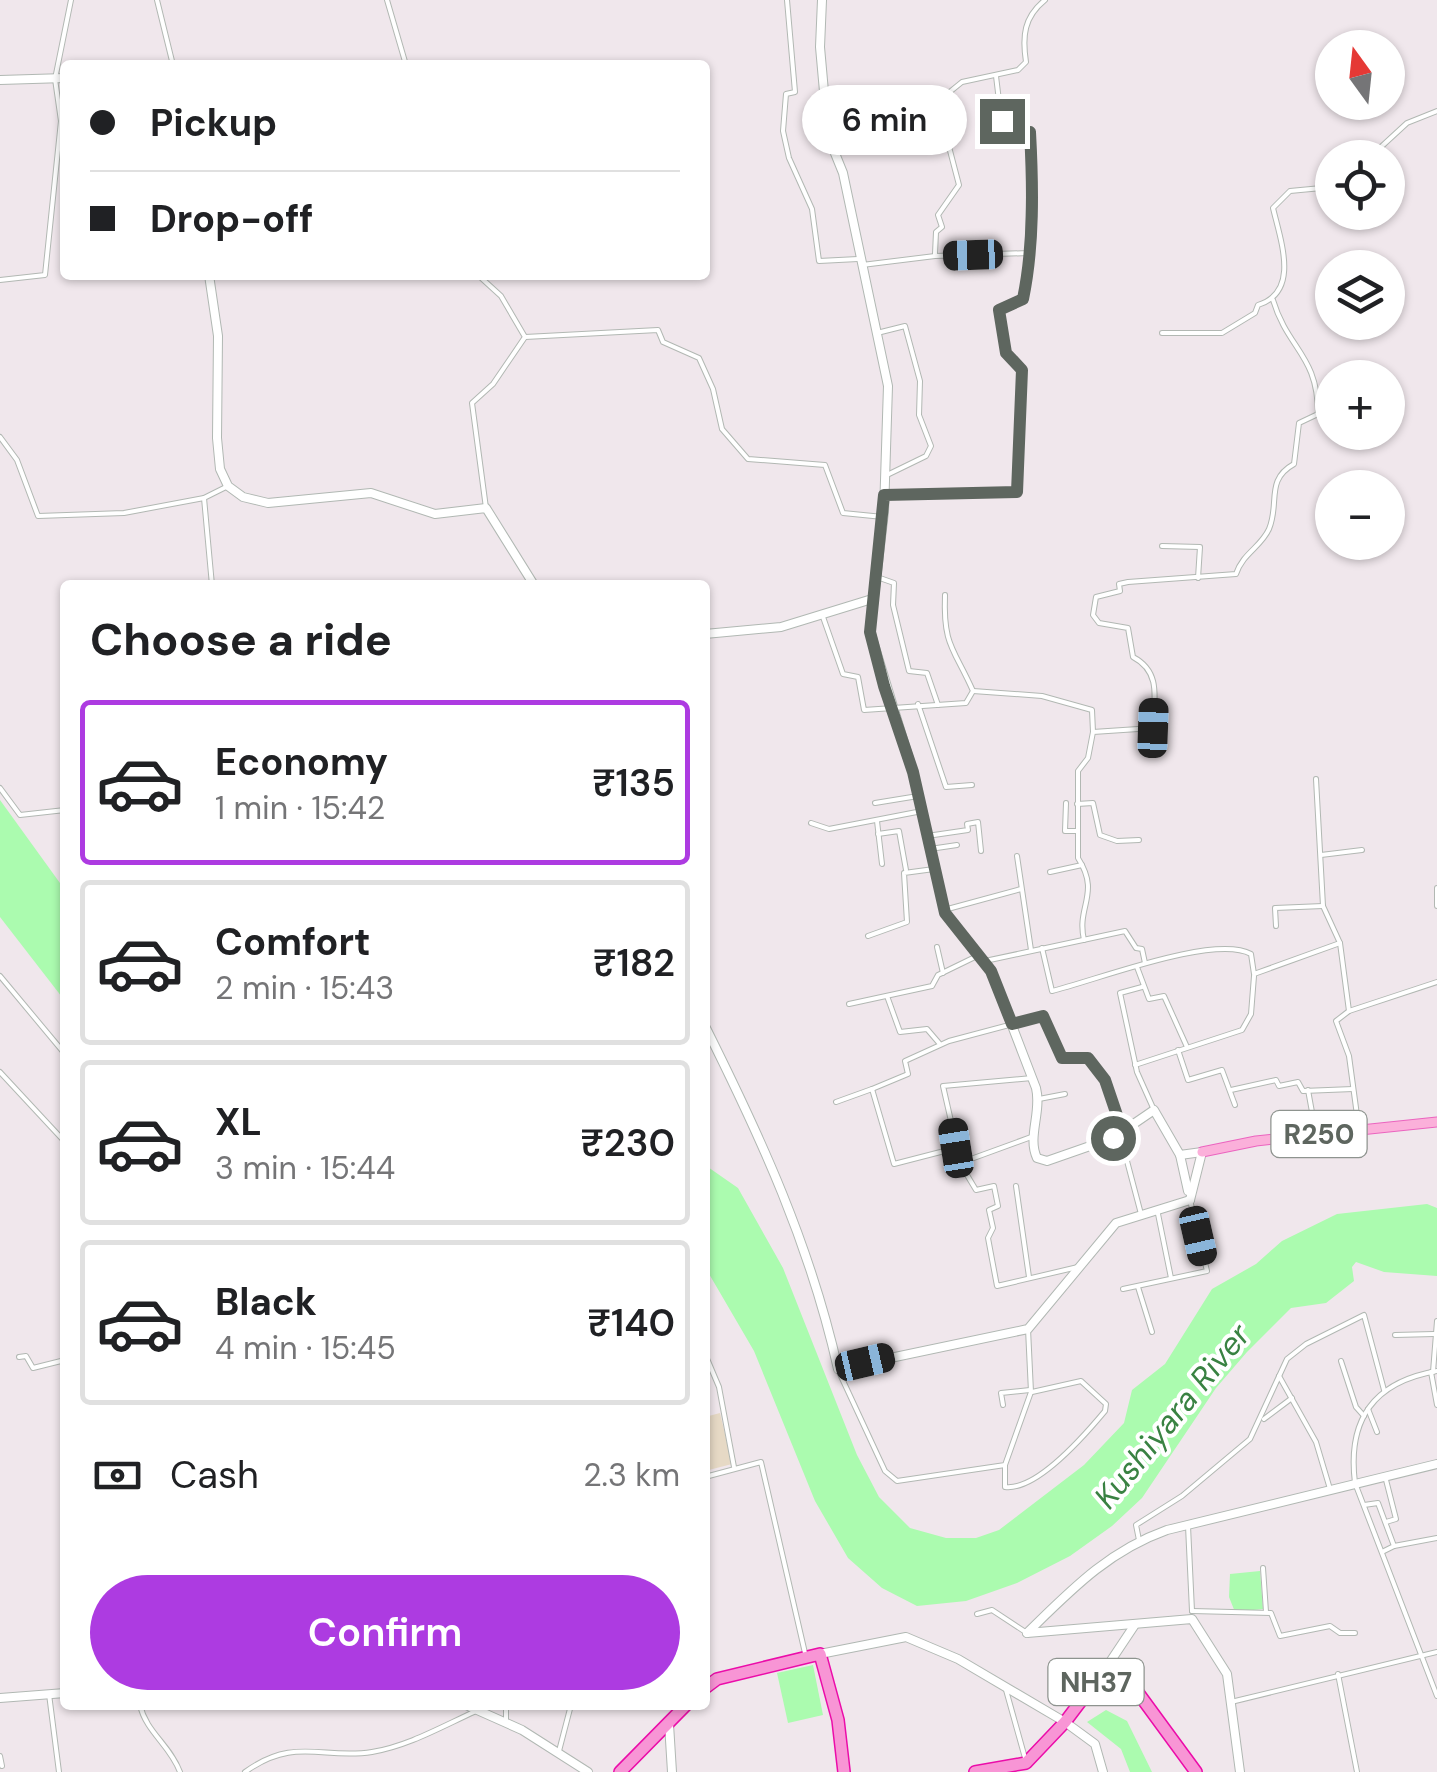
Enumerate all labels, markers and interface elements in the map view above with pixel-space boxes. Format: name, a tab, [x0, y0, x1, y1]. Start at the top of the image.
north arrow	[1315, 30, 1405, 120]
map controls	[1315, 30, 1405, 560]
callout: 6 min	[802, 86, 967, 156]
text: Pickup	[150, 98, 277, 148]
text: 6 min	[842, 99, 927, 141]
route end	[980, 99, 1025, 144]
button: locate	[1315, 140, 1405, 230]
text: Drop-off	[150, 194, 313, 244]
car	[942, 239, 1004, 271]
button: layers	[1315, 250, 1405, 340]
button: +	[1315, 360, 1405, 450]
button: −	[1315, 470, 1405, 560]
text: Choose a ride	[90, 610, 392, 669]
car	[1137, 697, 1169, 759]
text: Economy	[215, 737, 388, 787]
icon: car	[95, 738, 185, 828]
text: ₹135	[592, 758, 675, 808]
text: 1 min · 15:42	[215, 787, 385, 829]
text: Comfort	[215, 917, 371, 967]
icon: car	[95, 918, 185, 1008]
text: ₹182	[593, 938, 675, 988]
text: 2 min · 15:43	[215, 967, 394, 1009]
text: XL	[215, 1097, 262, 1147]
icon: car	[95, 1098, 185, 1188]
road number: R250	[1272, 1111, 1366, 1157]
car	[936, 1116, 976, 1180]
route start	[1091, 1116, 1136, 1161]
text: ₹230	[580, 1118, 675, 1168]
text: 3 min · 15:44	[215, 1147, 395, 1189]
car	[1177, 1203, 1219, 1269]
text: Black	[215, 1277, 317, 1327]
icon: car	[95, 1278, 185, 1368]
text: ₹140	[587, 1298, 675, 1348]
water label: Kushiyara River	[1085, 1314, 1260, 1517]
text: 4 min · 15:45	[215, 1327, 396, 1369]
car	[832, 1341, 898, 1383]
icon: cash	[90, 1448, 145, 1503]
text: Cash	[170, 1450, 259, 1500]
text: 2.3 km	[583, 1454, 680, 1496]
button: Confirm	[90, 1575, 680, 1690]
road number: NH37	[1048, 1659, 1144, 1705]

